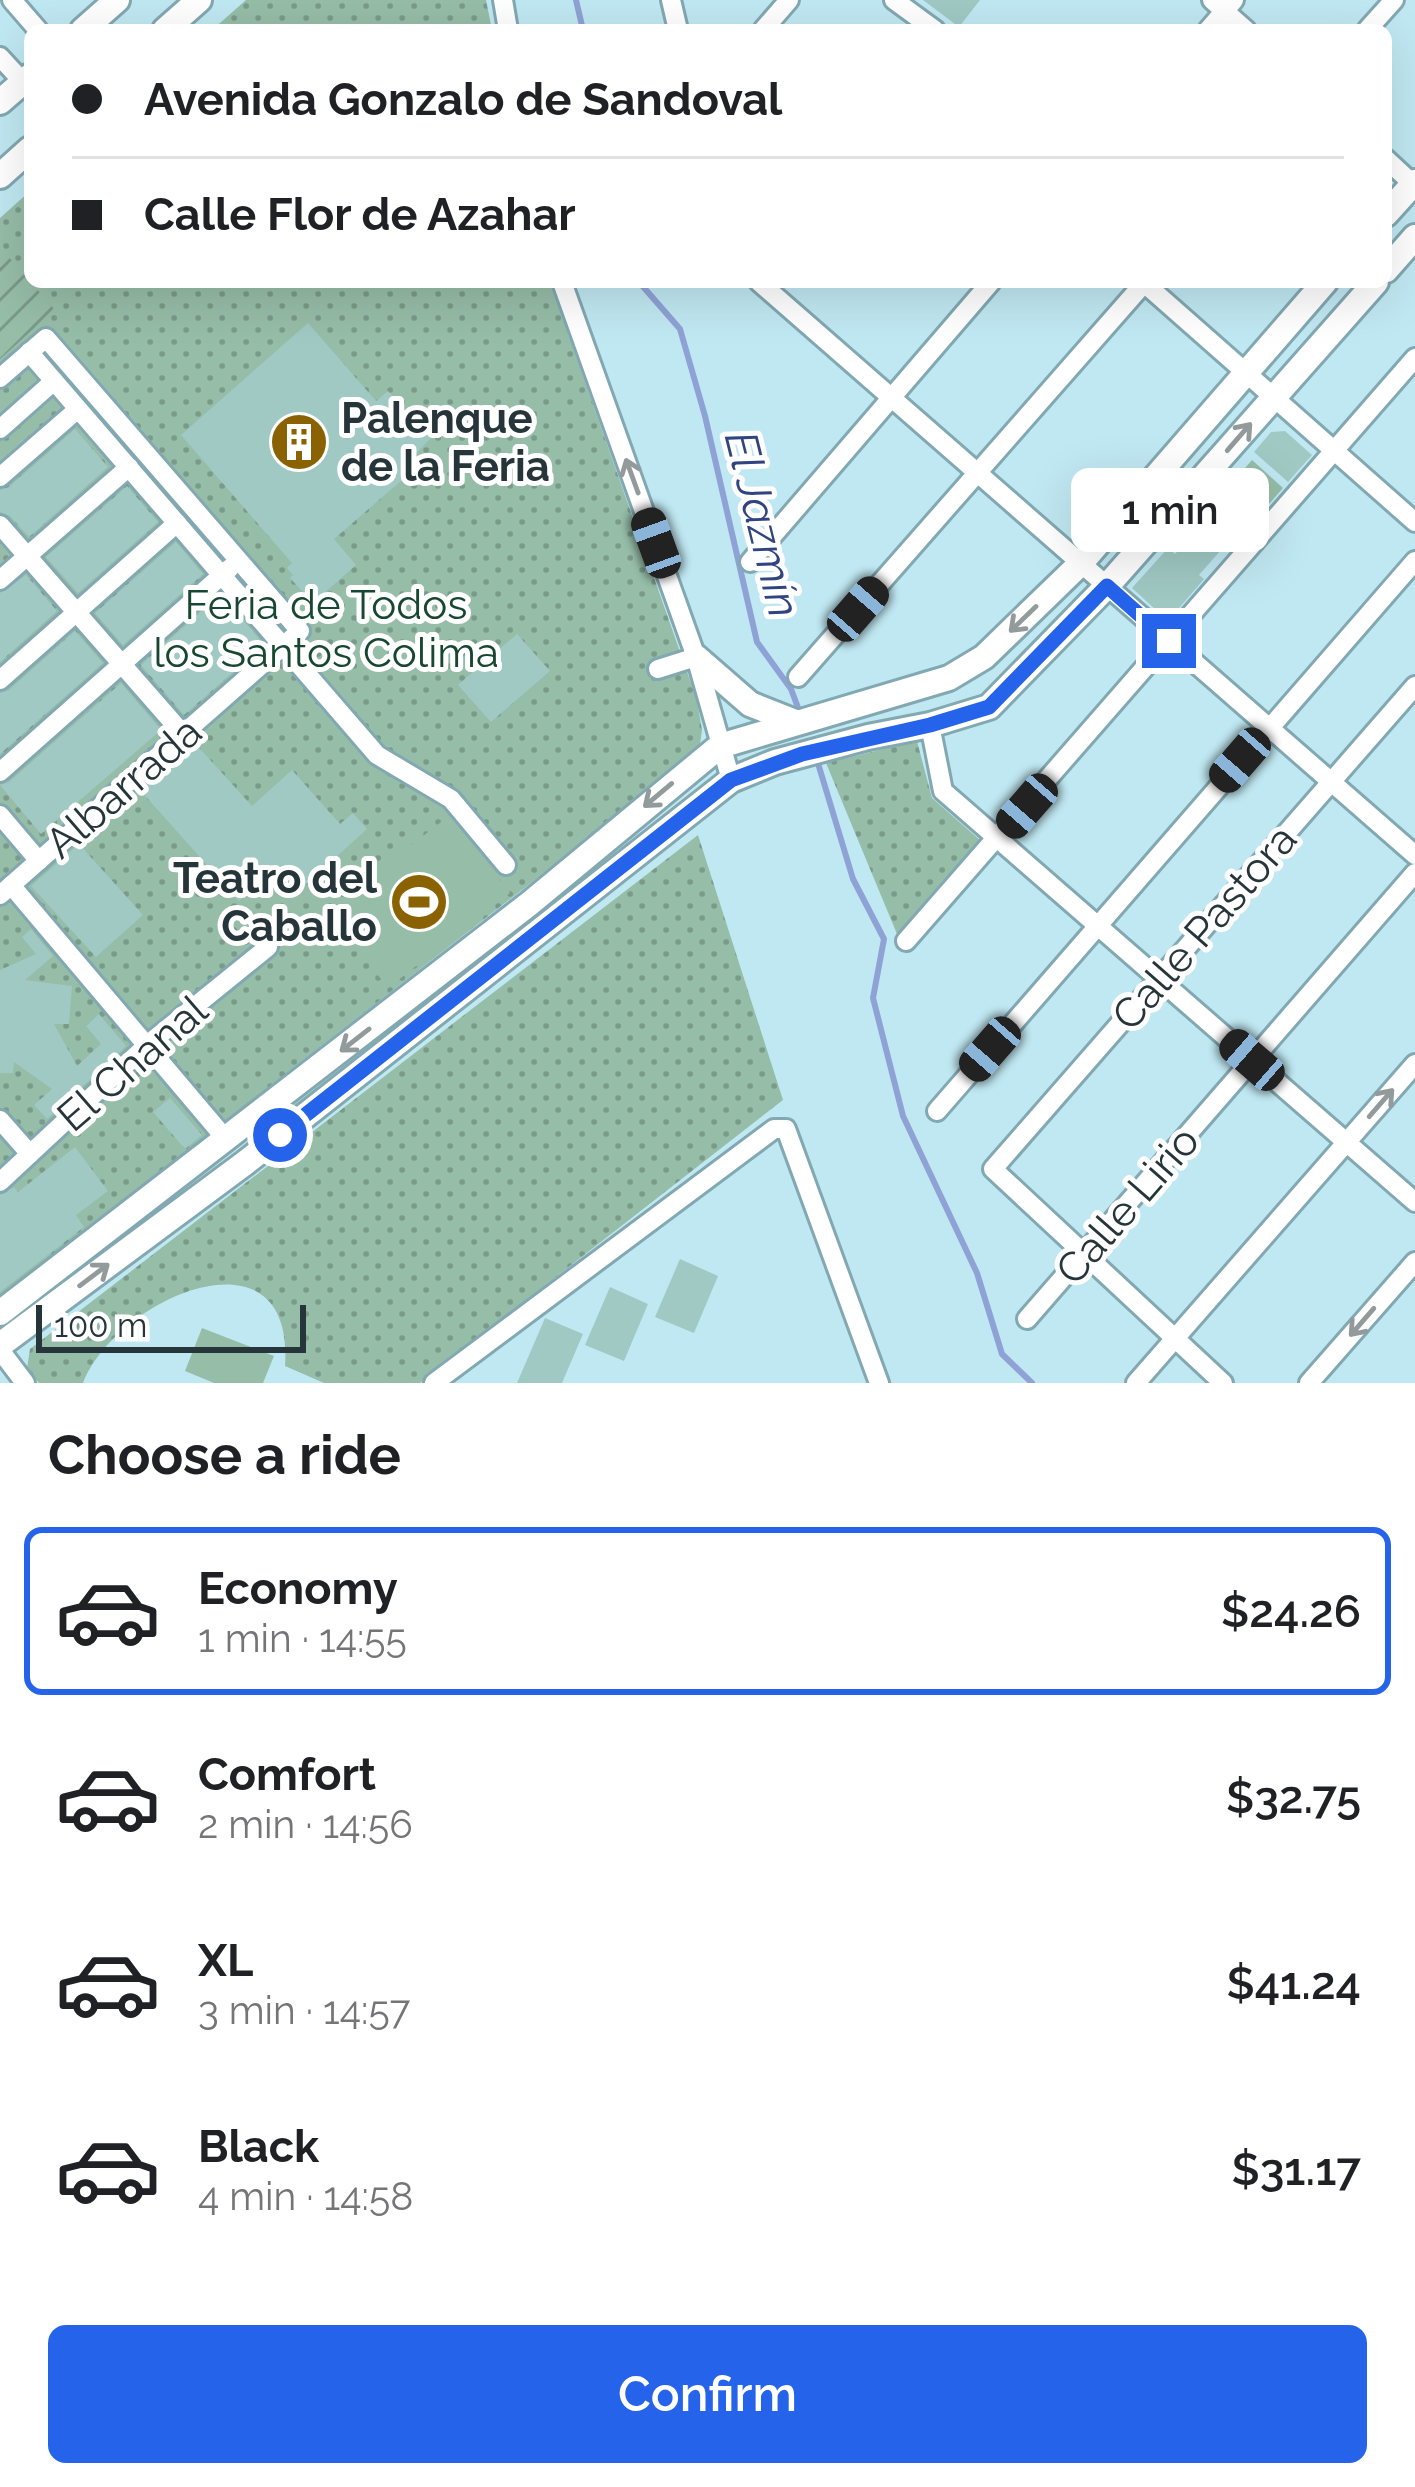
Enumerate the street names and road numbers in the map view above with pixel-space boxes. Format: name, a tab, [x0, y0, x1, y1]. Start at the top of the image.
street label: Albarrada	[36, 707, 211, 868]
street label: Calle Pastora	[1102, 815, 1307, 1040]
street label: El Chanal	[48, 985, 217, 1141]
street label: Calle Lirio	[1046, 1117, 1209, 1294]

